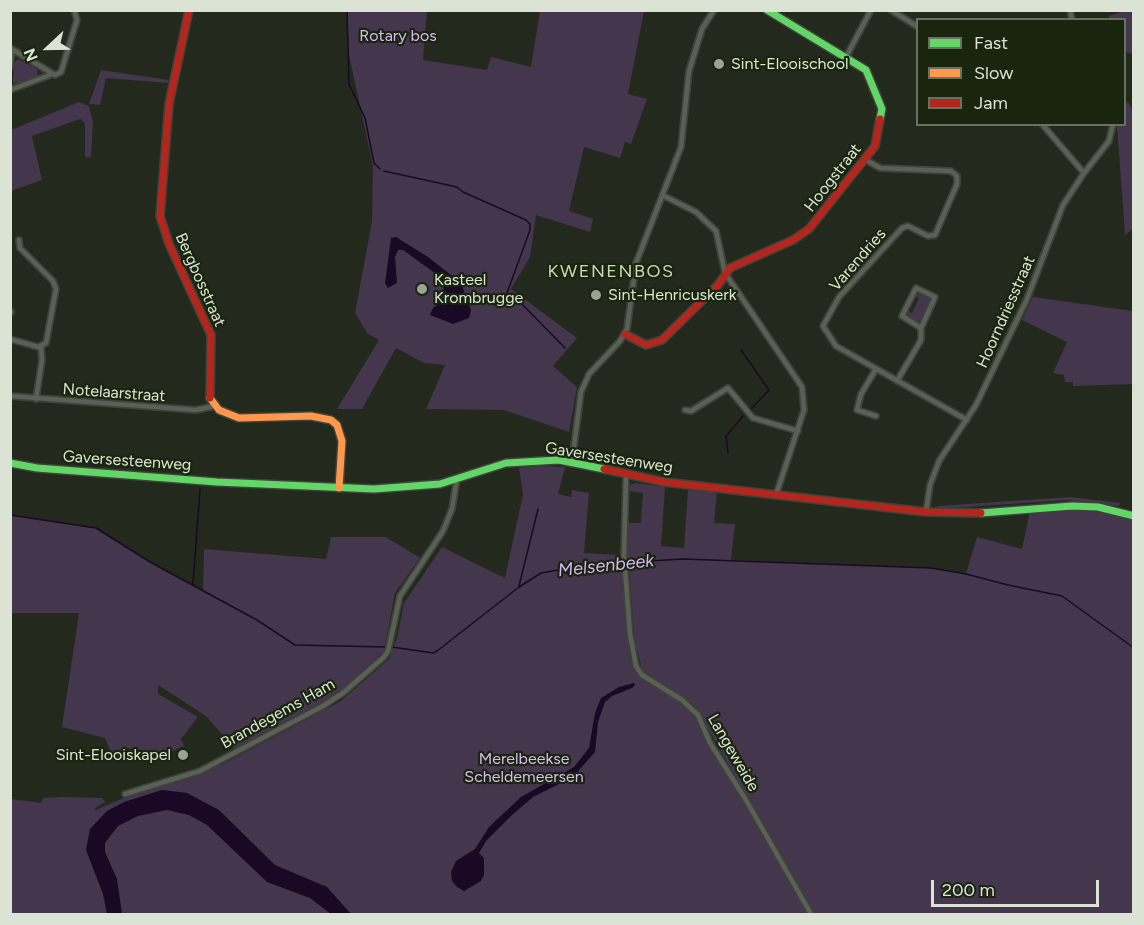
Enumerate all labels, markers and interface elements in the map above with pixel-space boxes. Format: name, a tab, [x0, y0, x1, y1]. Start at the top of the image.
north arrow	[18, 18, 78, 78]
legend	[916, 18, 1126, 126]
park label: Rotary bos	[359, 26, 437, 46]
text: Fast	[974, 32, 1008, 54]
text: N	[20, 46, 42, 64]
place label: Sint-Elooischool	[731, 54, 849, 74]
marker: Sint-Elooischool	[712, 57, 726, 71]
text: Slow	[974, 62, 1013, 84]
text: Jam	[974, 92, 1008, 114]
street label: Hoogstraat	[800, 140, 866, 216]
street label: Varendries	[826, 225, 890, 295]
street label: Bergbosstraat	[171, 230, 229, 330]
street label: Hoorndriesstraat	[973, 253, 1039, 371]
district label: KWENENBOS	[548, 261, 674, 283]
place label: Kasteel Krombrugge	[434, 270, 523, 308]
marker: Kasteel Krombrugge	[415, 282, 429, 296]
place label: Sint-Henricuskerk	[608, 285, 737, 305]
marker: Sint-Henricuskerk	[589, 288, 603, 302]
street label: Notelaarstraat	[62, 380, 166, 406]
street label: Gaversesteenweg	[544, 438, 674, 478]
street label: Gaversesteenweg	[62, 447, 192, 475]
water label: Melsenbeek	[557, 550, 655, 582]
street label: Brandegems Ham	[218, 675, 338, 753]
street label: Langeweide	[703, 711, 763, 795]
place label: Sint-Elooiskapel	[56, 745, 171, 765]
marker: Sint-Elooiskapel	[176, 748, 190, 762]
park label: Merelbeekse Scheldemeersen	[464, 749, 584, 787]
scale bar	[934, 868, 1102, 906]
text: 200 m	[942, 879, 995, 901]

